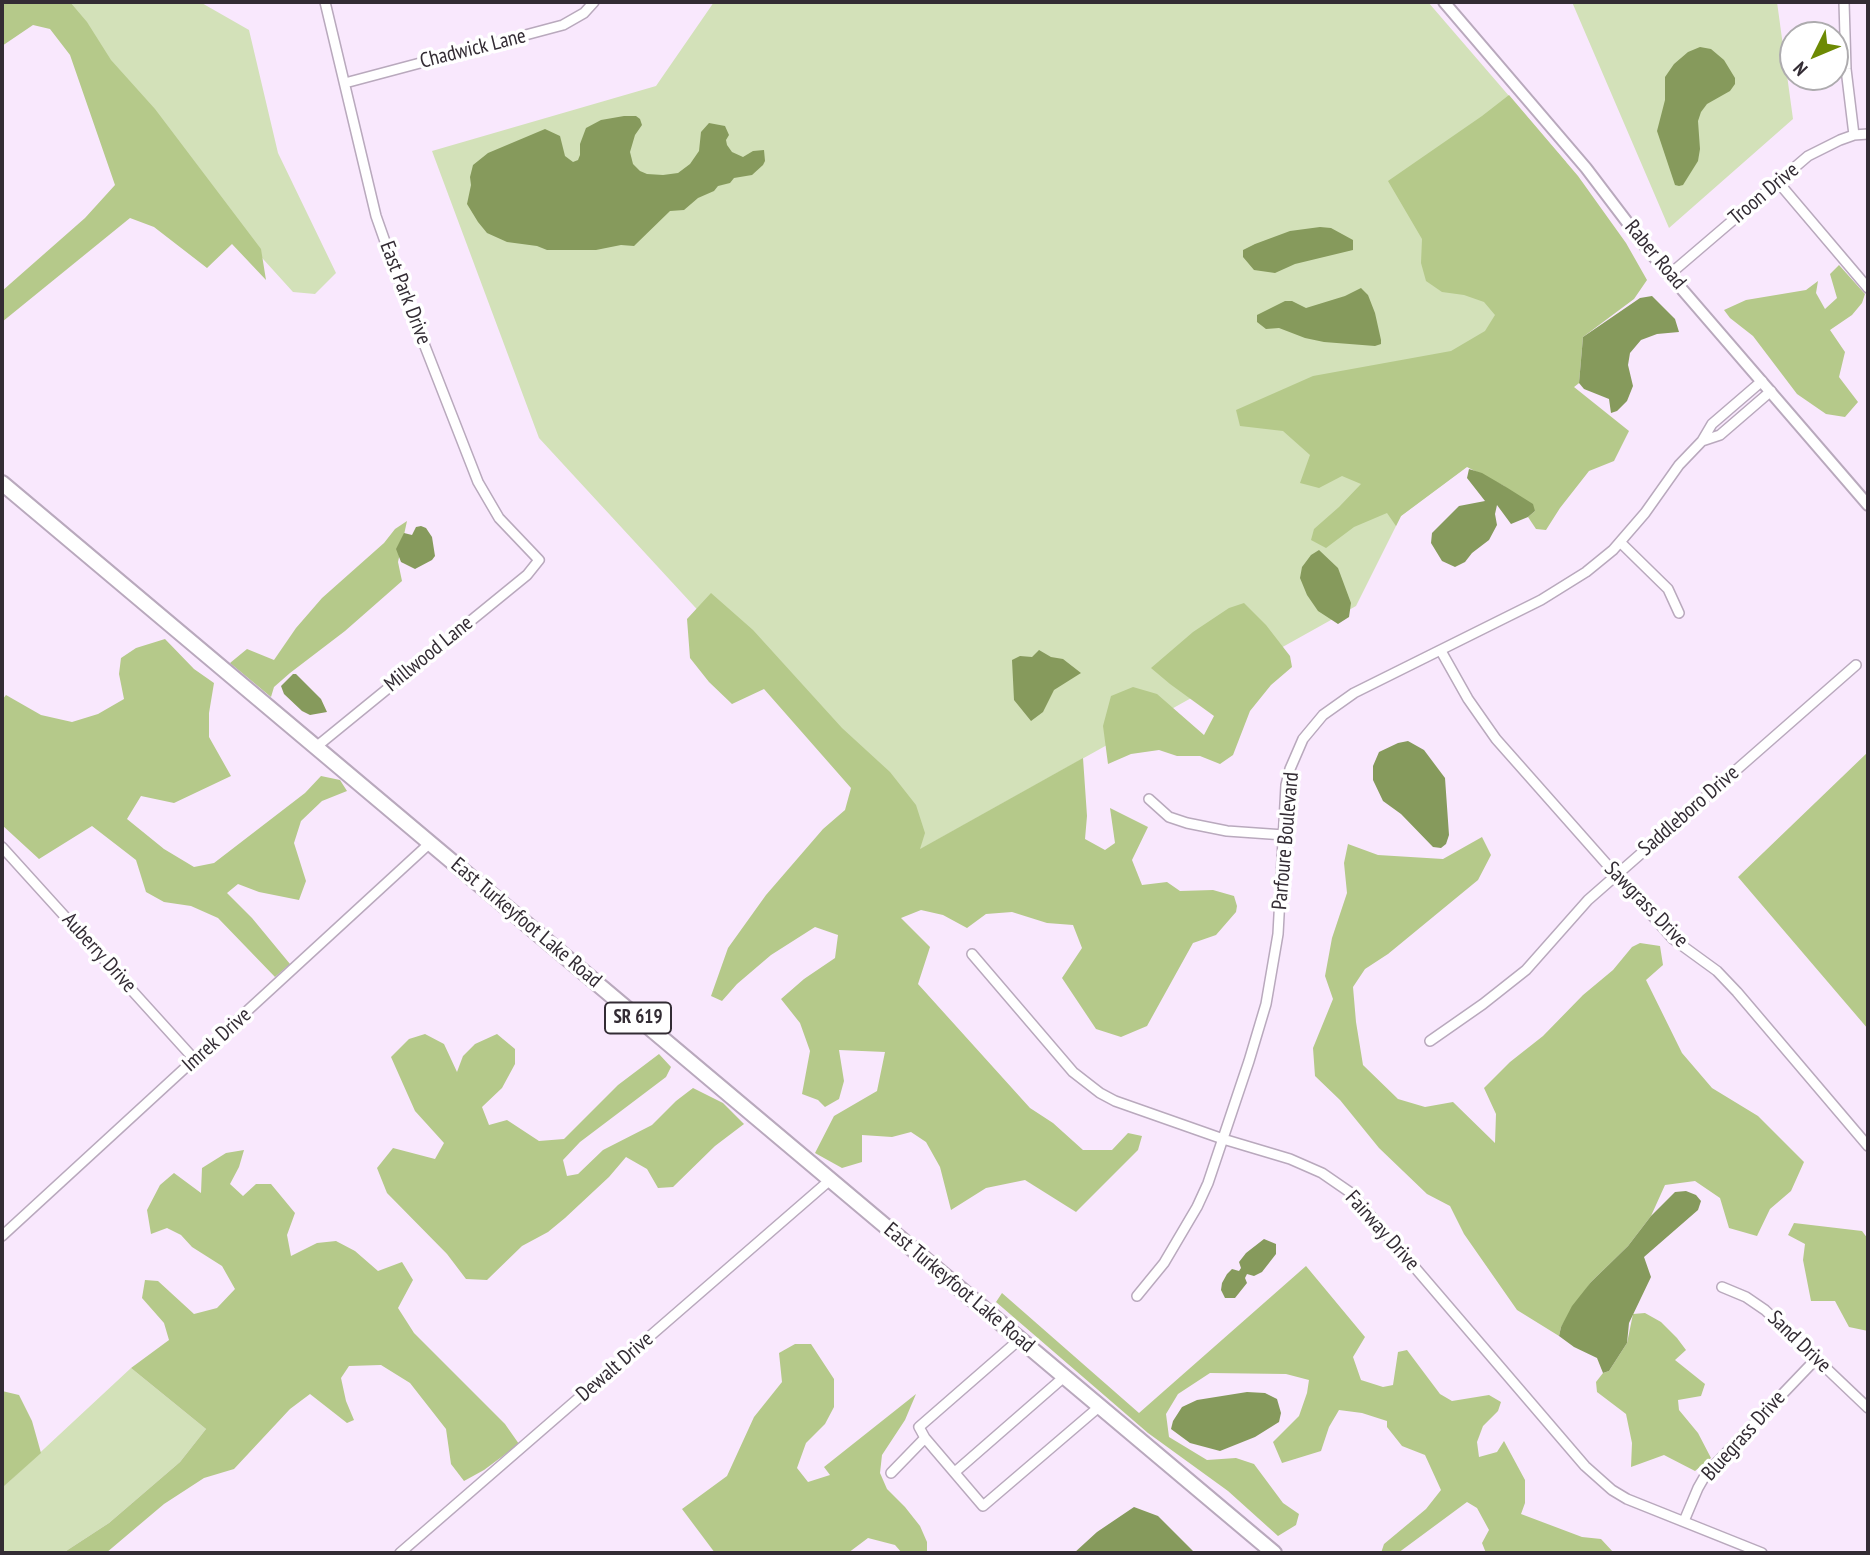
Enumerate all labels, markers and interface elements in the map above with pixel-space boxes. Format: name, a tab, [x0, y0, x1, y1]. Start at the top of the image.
north arrow	[1779, 21, 1849, 91]
street label: Chadwick Lane	[418, 24, 528, 74]
text: N	[1788, 57, 1812, 81]
street label: Troon Drive	[1724, 158, 1804, 230]
street label: Raber Road	[1619, 215, 1691, 295]
street label: East Park Drive	[374, 238, 436, 348]
street label: Millwood Lane	[380, 611, 478, 697]
street label: Saddleboro Drive	[1634, 761, 1744, 861]
street label: Parfoure Boulevard	[1267, 771, 1305, 911]
street label: East Turkeyfoot Lake Road	[446, 853, 606, 993]
street label: Sawgrass Drive	[1599, 857, 1693, 953]
street label: Auberry Drive	[57, 908, 141, 998]
road number: SR 619	[605, 1002, 671, 1034]
street label: Imrek Drive	[177, 1003, 257, 1077]
street label: Fairway Drive	[1340, 1186, 1424, 1276]
street label: East Turkeyfoot Lake Road	[879, 1218, 1039, 1358]
street label: Sand Drive	[1762, 1306, 1836, 1378]
street label: Dewalt Drive	[571, 1327, 659, 1407]
street label: Bluegrass Drive	[1697, 1386, 1791, 1486]

